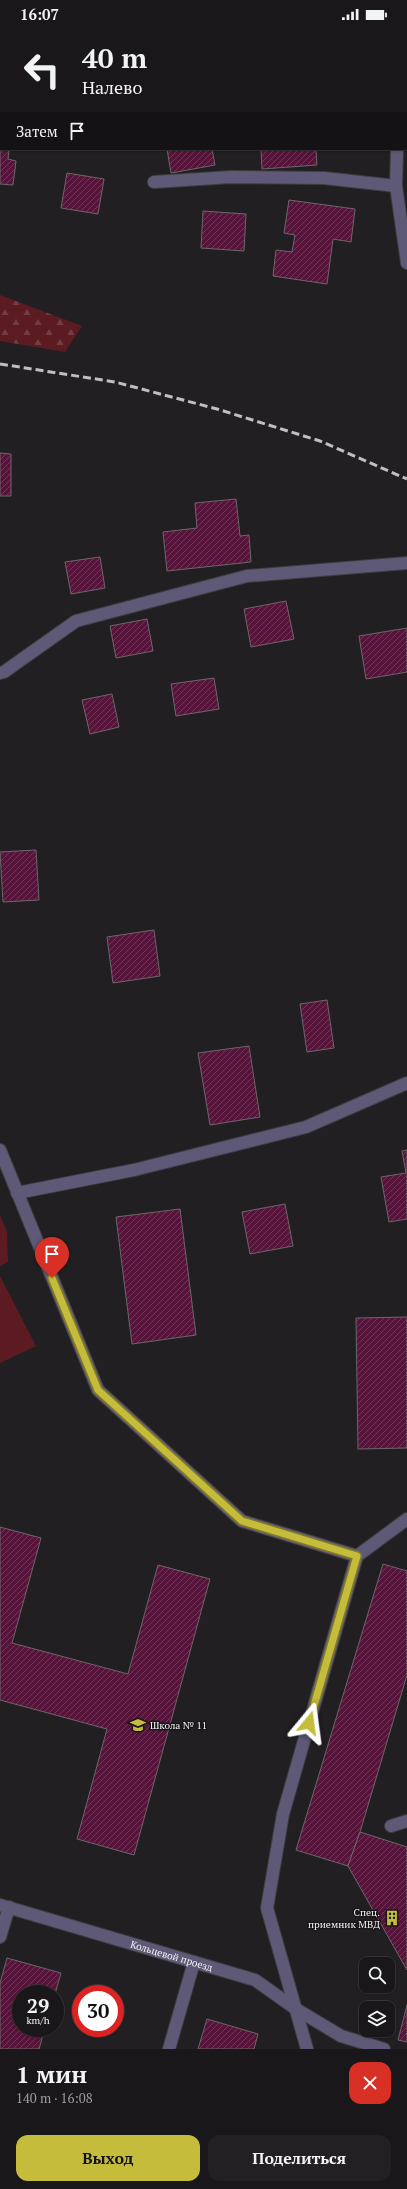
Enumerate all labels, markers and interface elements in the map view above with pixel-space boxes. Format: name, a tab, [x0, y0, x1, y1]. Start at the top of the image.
text: 16:07	[20, 4, 59, 24]
text: 40 m	[82, 39, 147, 76]
icon: left	[16, 44, 68, 96]
text: Налево	[82, 75, 142, 99]
icon: arrive	[66, 120, 88, 142]
text: Затем	[16, 121, 58, 141]
pin	[35, 1237, 69, 1278]
icon: arrive	[41, 1243, 63, 1265]
position arrow	[288, 1702, 330, 1744]
school or university icon: Школа № 11	[129, 1716, 147, 1734]
place label: Школа № 11	[150, 1719, 207, 1732]
place label: Спец. приемник МВД	[308, 1906, 380, 1931]
building icon: Спец. приемник МВД	[383, 1909, 401, 1927]
street label: Кольцевой проезд	[129, 1938, 215, 1974]
map controls	[359, 1957, 395, 2037]
button: search	[359, 1957, 395, 1993]
speed limit sign: 30	[72, 1985, 124, 2037]
text: 29	[27, 1992, 49, 2019]
button: layers	[359, 2001, 395, 2037]
text: km/h	[26, 2014, 50, 2027]
text: 1 мин	[16, 2058, 87, 2090]
button: close	[349, 2062, 391, 2104]
text: 140 m · 16:08	[16, 2089, 93, 2107]
button: Выход	[16, 2135, 200, 2181]
button: Поделиться	[208, 2135, 391, 2181]

